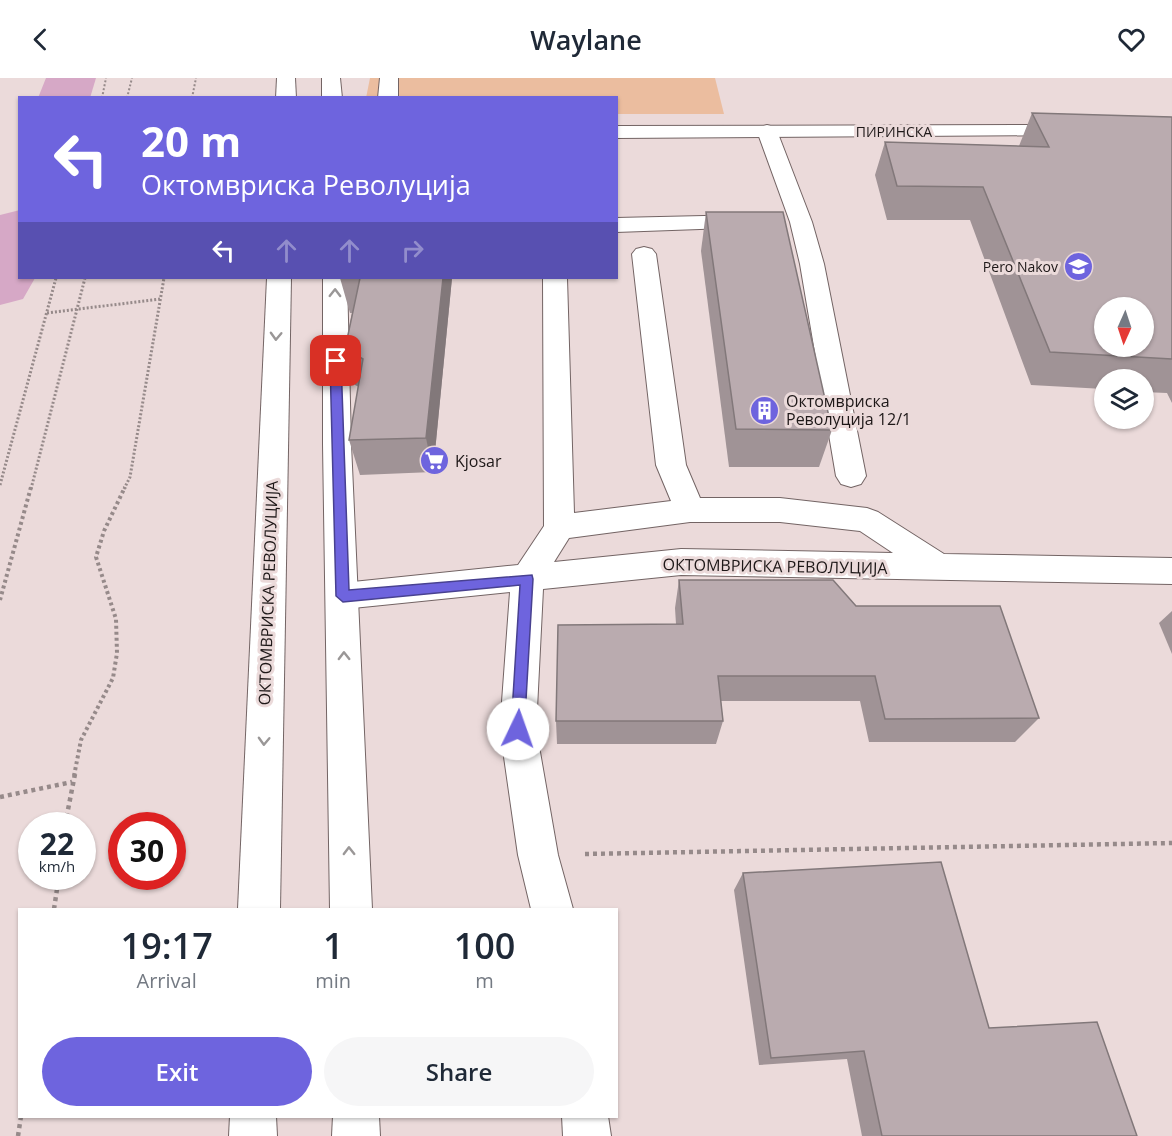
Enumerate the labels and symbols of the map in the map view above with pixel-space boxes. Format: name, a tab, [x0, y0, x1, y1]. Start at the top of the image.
street label: ПИРИНСКА	[856, 122, 932, 141]
school or university icon: Pero Nakov	[1063, 250, 1095, 282]
place label: Pero Nakov	[983, 257, 1058, 276]
one-way arrow	[329, 288, 341, 297]
north arrow	[1094, 297, 1154, 357]
one-way arrow	[270, 331, 282, 340]
pin	[310, 335, 361, 386]
place label: Октомвриска Револуција 12/1	[786, 390, 911, 430]
building icon: Октомвриска Револуција 12/1	[749, 394, 781, 426]
supermarket icon: Kjosar	[418, 445, 450, 477]
place label: Kjosar	[455, 450, 502, 472]
street label: ОКТОМВРИСКА РЕВОЛУЦИЈА	[253, 479, 283, 706]
street label: ОКТОМВРИСКА РЕВОЛУЦИЈА	[662, 553, 888, 579]
one-way arrow	[338, 651, 351, 660]
position arrow	[486, 697, 550, 761]
one-way arrow	[258, 736, 270, 745]
speed limit sign: 30	[108, 812, 186, 890]
one-way arrow	[343, 846, 355, 855]

